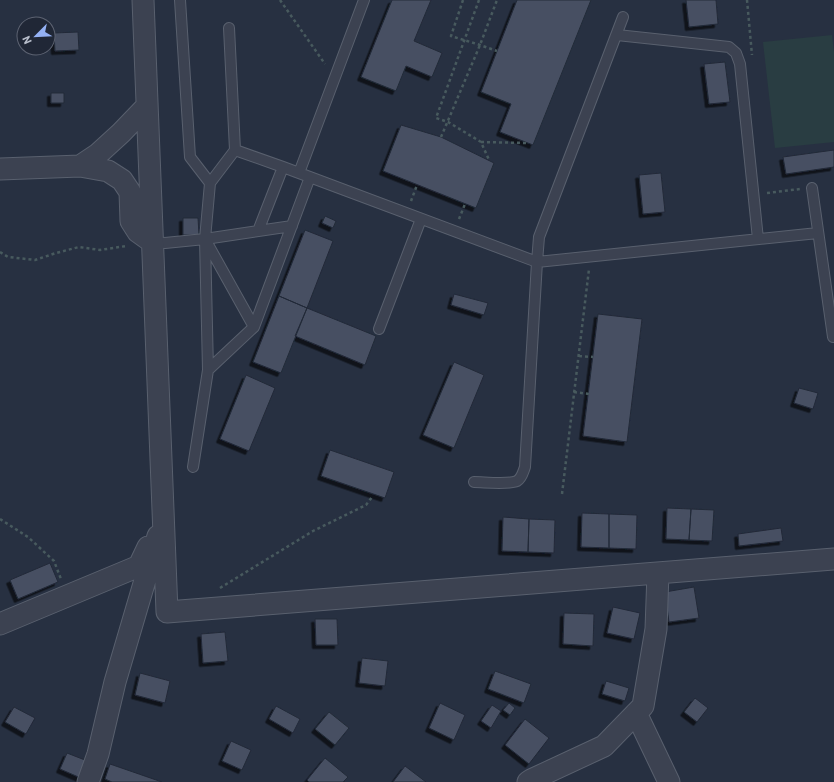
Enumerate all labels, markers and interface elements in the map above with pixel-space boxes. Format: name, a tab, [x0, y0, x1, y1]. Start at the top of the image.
north arrow	[16, 16, 56, 56]
text: N	[19, 34, 34, 46]

